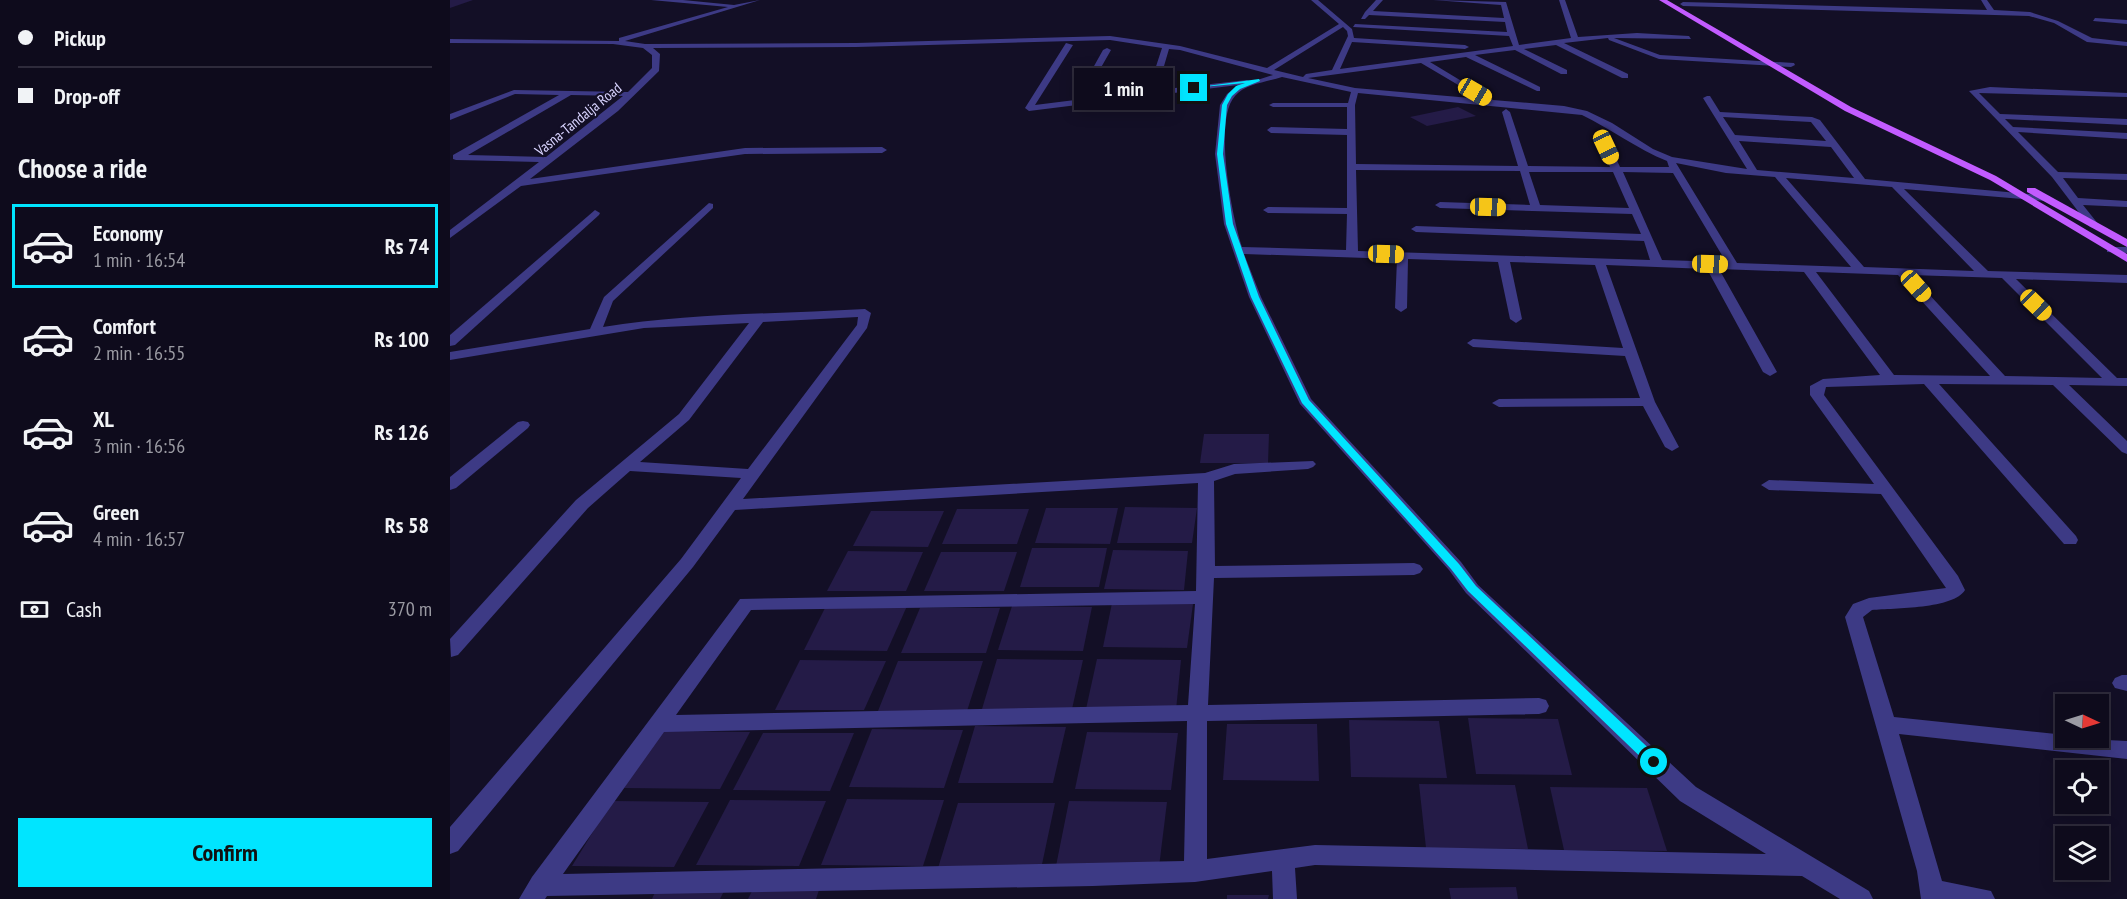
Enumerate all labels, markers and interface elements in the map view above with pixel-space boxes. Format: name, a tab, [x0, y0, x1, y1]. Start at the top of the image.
text: Pickup	[54, 24, 106, 52]
callout: 1 min	[1074, 67, 1173, 109]
route end	[1180, 74, 1207, 101]
car	[1455, 75, 1495, 109]
text: 1 min	[1103, 76, 1144, 102]
street label: Vasna-Tandalja Road	[530, 78, 625, 160]
text: Drop-off	[54, 82, 120, 110]
car	[1590, 127, 1622, 167]
text: Choose a ride	[18, 151, 147, 185]
car	[1470, 197, 1506, 217]
icon: car	[21, 219, 75, 273]
text: Economy	[93, 219, 163, 247]
text: Rs 74	[385, 232, 429, 260]
car	[1368, 244, 1404, 264]
text: 1 min · 16:54	[93, 247, 185, 273]
car	[1692, 254, 1728, 274]
car	[1897, 267, 1935, 305]
car	[2017, 286, 2055, 324]
icon: car	[21, 312, 75, 366]
text: Comfort	[93, 312, 156, 340]
text: Rs 100	[374, 325, 429, 353]
text: 2 min · 16:55	[93, 340, 185, 366]
icon: car	[21, 405, 75, 459]
text: XL	[93, 405, 114, 433]
text: Rs 126	[374, 418, 429, 446]
text: 3 min · 16:56	[93, 433, 185, 459]
icon: car	[21, 498, 75, 552]
text: Green	[93, 498, 139, 526]
text: Rs 58	[385, 511, 429, 539]
text: 4 min · 16:57	[93, 526, 185, 552]
icon: cash	[18, 593, 51, 626]
text: Cash	[66, 595, 102, 623]
text: 370 m	[388, 596, 432, 622]
north arrow	[2055, 694, 2109, 748]
map controls	[2055, 694, 2109, 880]
route start	[1640, 748, 1667, 775]
button: locate	[2055, 760, 2109, 814]
button: Confirm	[18, 818, 432, 887]
button: layers	[2055, 826, 2109, 880]

